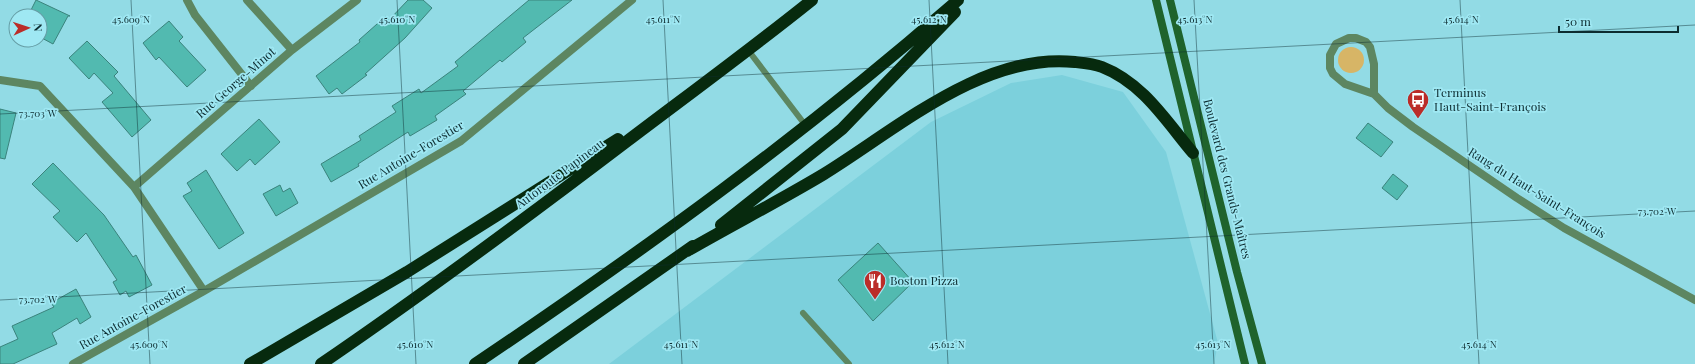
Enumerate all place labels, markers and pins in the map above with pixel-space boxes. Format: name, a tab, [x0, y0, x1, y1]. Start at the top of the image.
place label: Terminus Haut-Saint-François	[1434, 84, 1546, 114]
bus stop icon: Terminus Haut-Saint-François	[1405, 87, 1431, 120]
restaurant icon: Boston Pizza	[862, 268, 888, 301]
place label: Boston Pizza	[890, 272, 958, 288]

